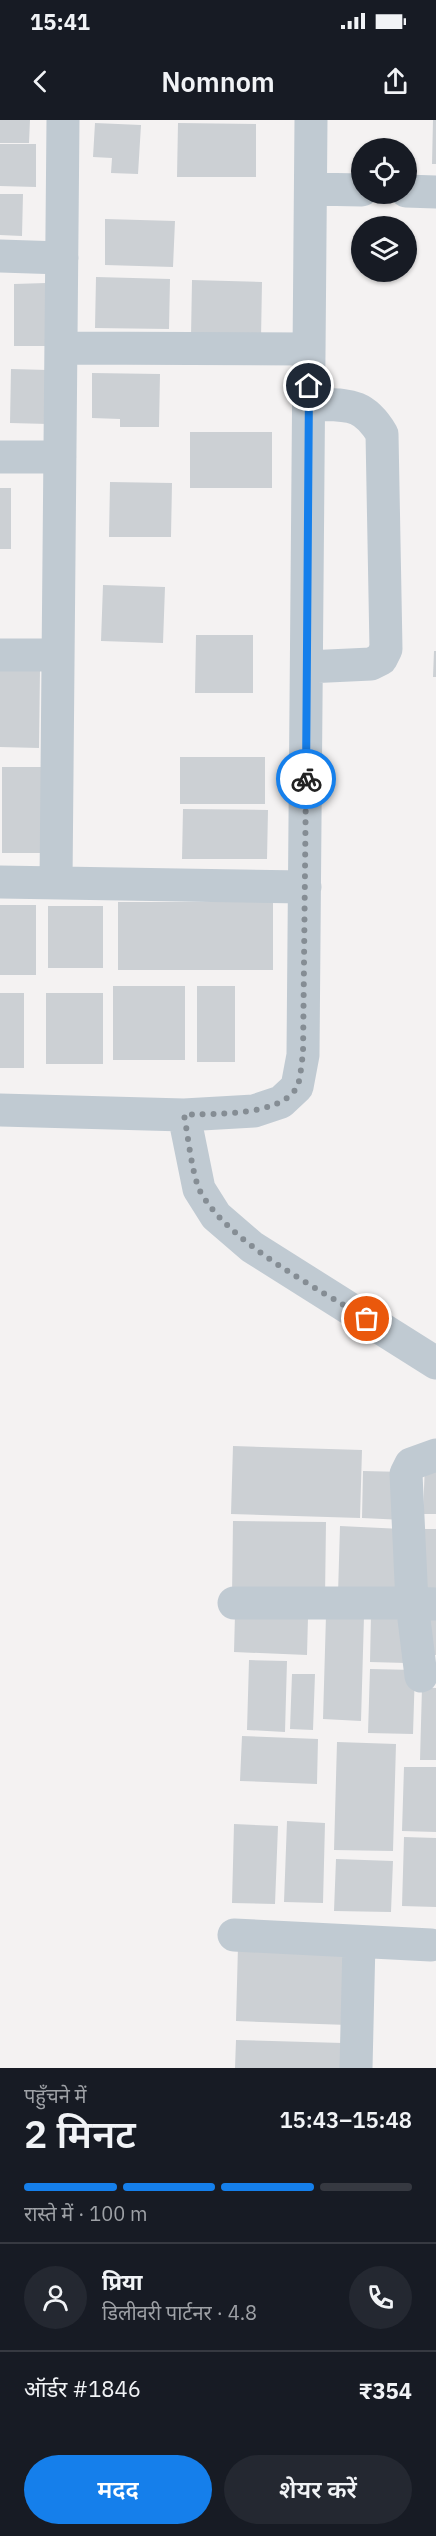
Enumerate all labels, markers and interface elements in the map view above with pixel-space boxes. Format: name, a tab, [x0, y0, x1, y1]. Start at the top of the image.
text: 15:41	[30, 7, 90, 36]
text: Nomnom	[161, 64, 275, 99]
icon: back	[24, 65, 57, 98]
icon: share	[379, 65, 412, 98]
map controls	[351, 138, 417, 282]
button: locate	[351, 138, 417, 204]
button: layers	[351, 216, 417, 282]
pin	[283, 360, 334, 411]
icon: home	[292, 369, 325, 402]
courier	[276, 749, 336, 809]
icon: bike	[290, 763, 323, 796]
pin	[341, 1293, 392, 1344]
icon: bag	[350, 1302, 383, 1335]
text: पहुँचने में	[24, 2082, 86, 2109]
text: 15:43–15:48	[279, 2105, 412, 2134]
text: 2 मिनट	[24, 2108, 136, 2159]
text: रास्ते में · 100 m	[24, 2200, 147, 2227]
button: person	[24, 2266, 87, 2329]
button: phone	[349, 2266, 412, 2329]
text: प्रिया	[102, 2267, 142, 2296]
text: डिलीवरी पार्टनर · 4.8	[102, 2299, 257, 2326]
text: ऑर्डर #1846	[24, 2374, 141, 2403]
text: ₹354	[359, 2376, 412, 2405]
button: मदद	[24, 2455, 212, 2524]
button: शेयर करें	[224, 2455, 412, 2524]

